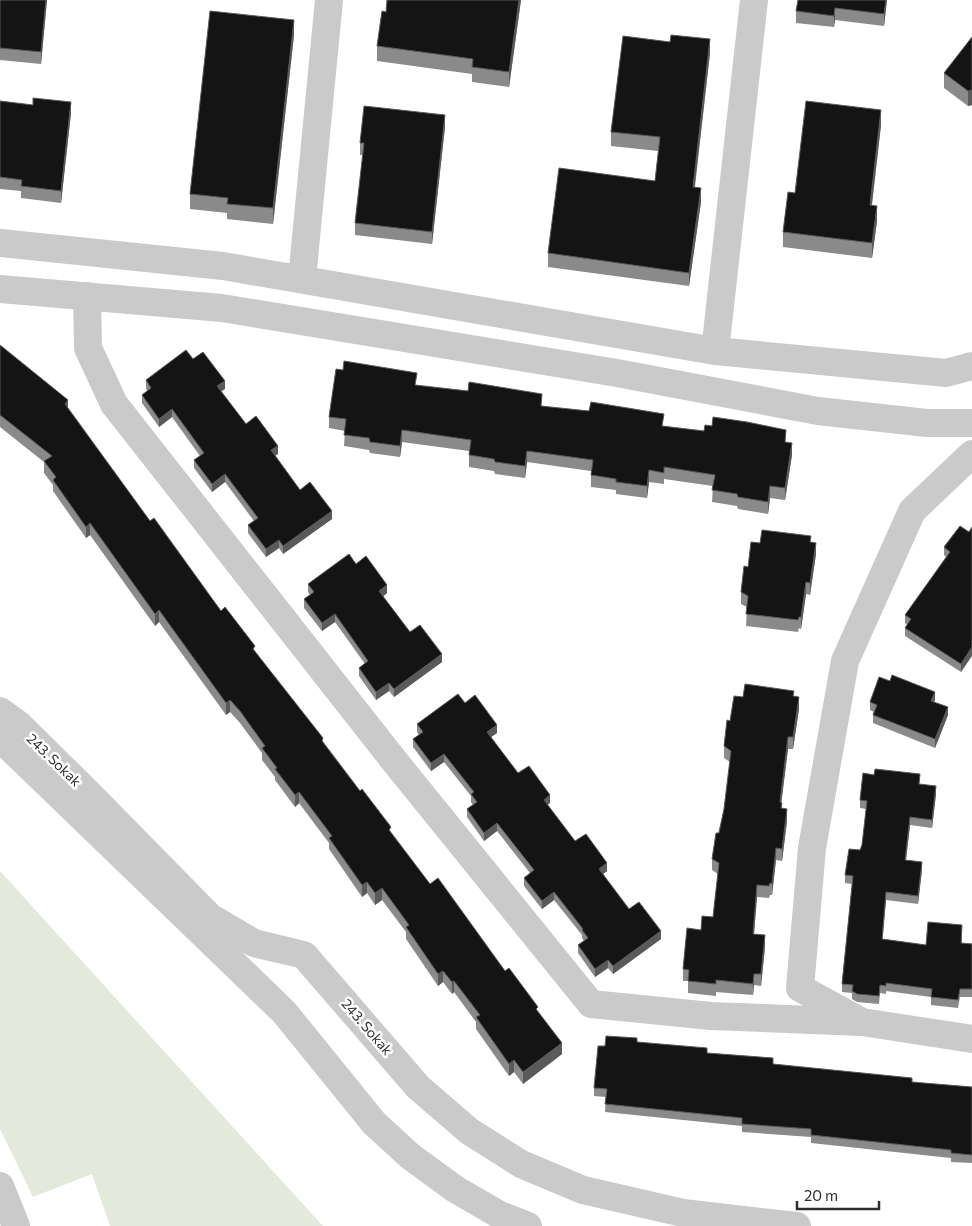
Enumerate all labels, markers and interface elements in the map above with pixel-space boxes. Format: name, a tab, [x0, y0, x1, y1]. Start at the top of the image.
street label: 243. Sokak	[24, 730, 85, 790]
street label: 243. Sokak	[338, 995, 397, 1058]
scale bar	[797, 1178, 880, 1210]
text: 20 m	[804, 1186, 838, 1204]

